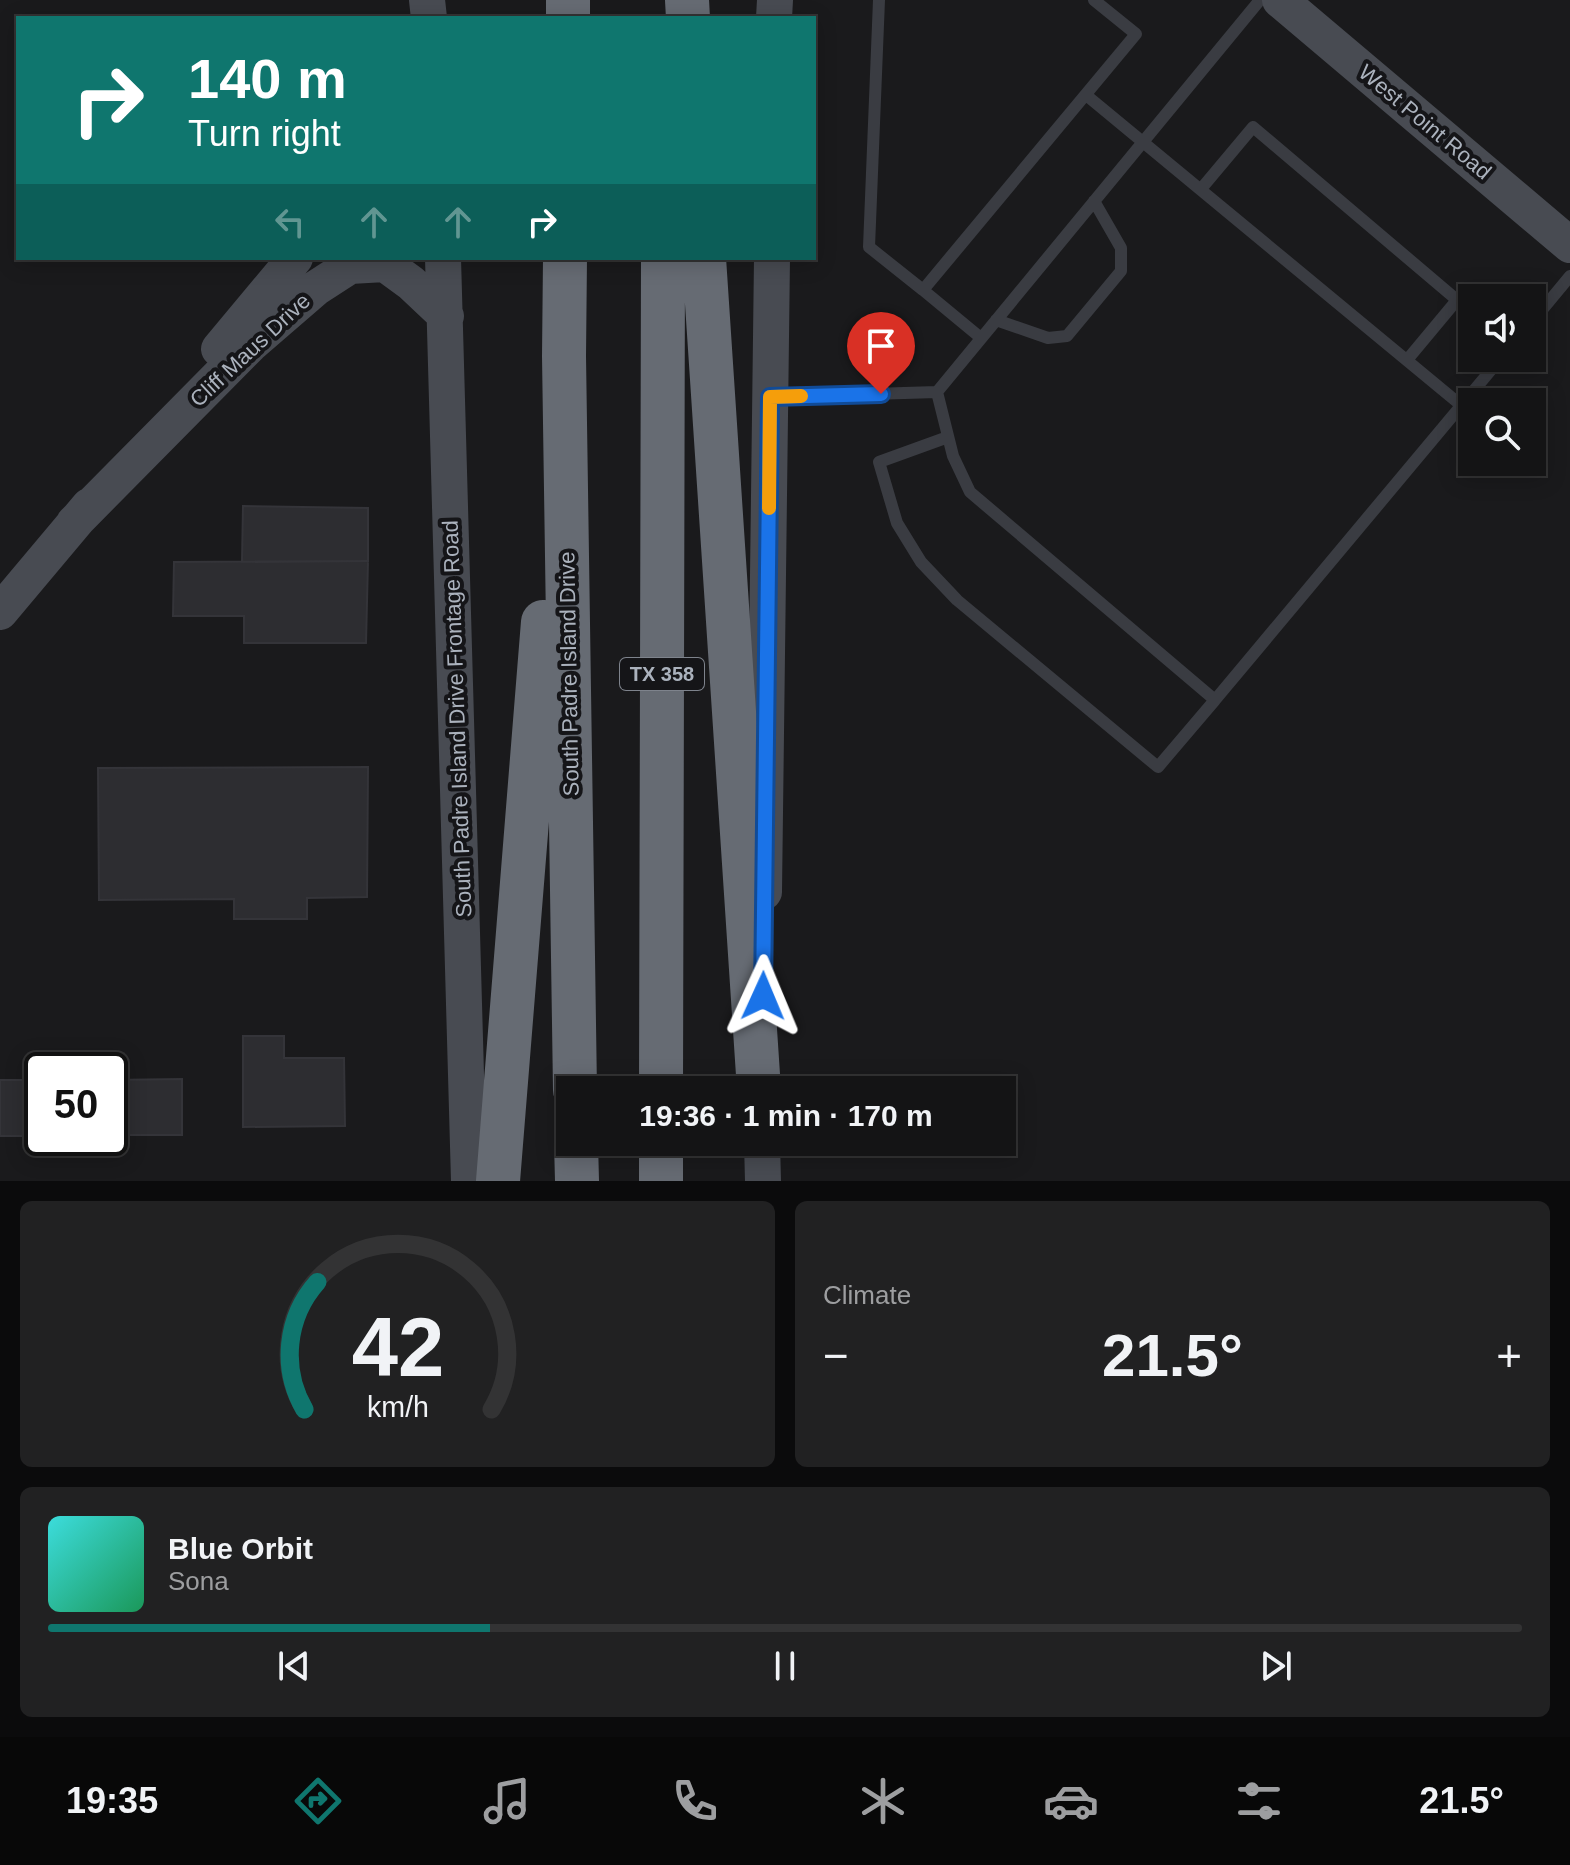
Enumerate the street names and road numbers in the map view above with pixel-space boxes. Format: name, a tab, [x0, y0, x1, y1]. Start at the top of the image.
street label: West Point Road	[1354, 59, 1496, 185]
street label: Cliff Maus Drive	[185, 288, 315, 412]
street label: South Padre Island Drive Frontage Road	[438, 520, 476, 918]
street label: South Padre Island Drive	[554, 552, 584, 796]
road number: TX 358	[620, 658, 704, 690]

